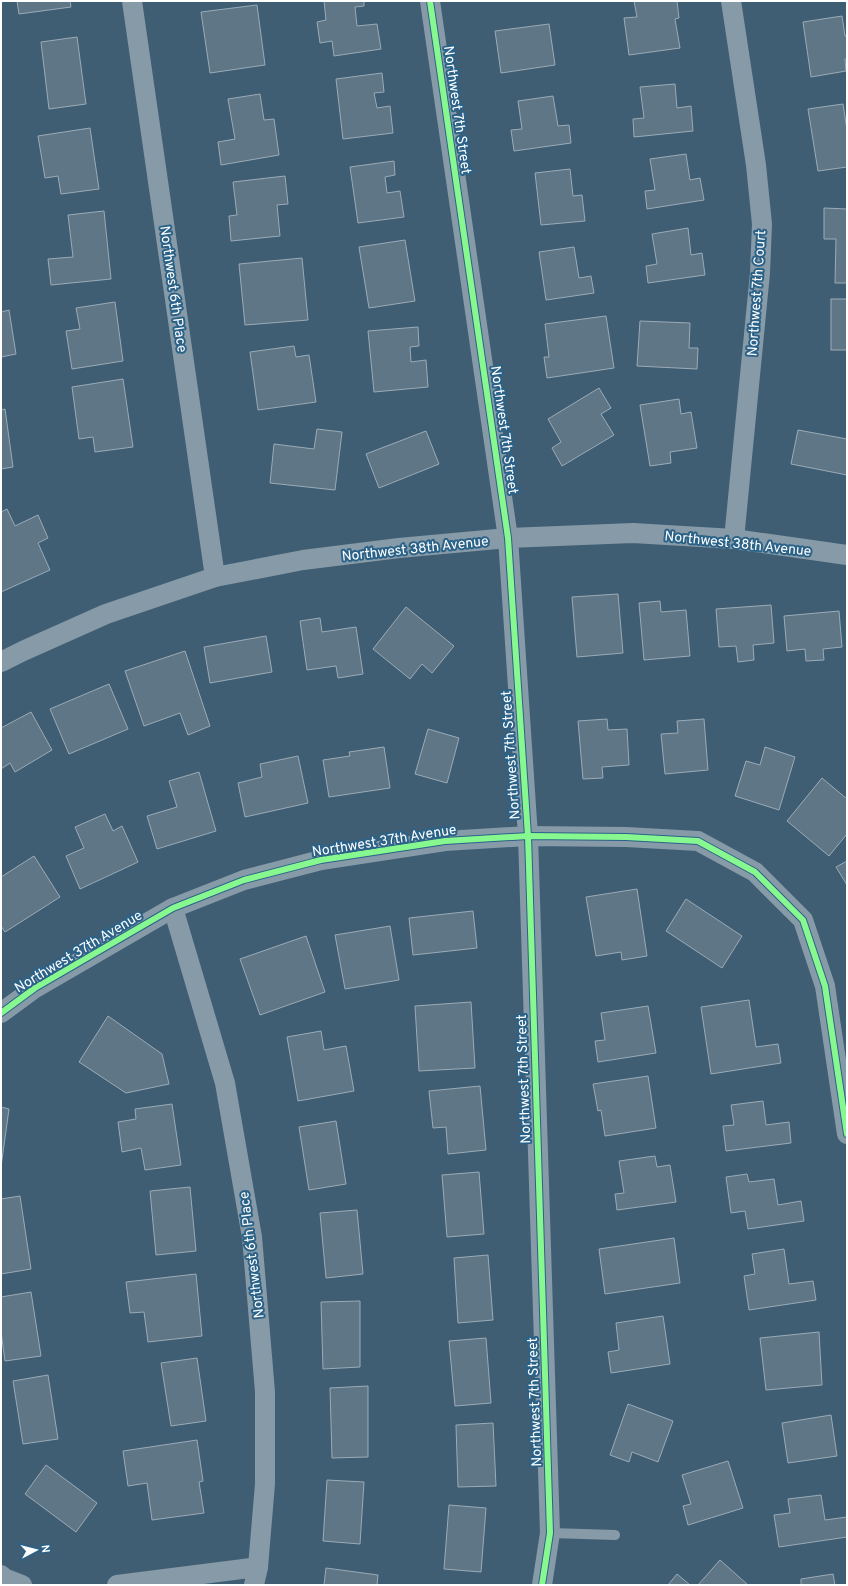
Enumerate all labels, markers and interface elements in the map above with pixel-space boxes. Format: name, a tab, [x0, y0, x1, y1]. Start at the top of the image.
street label: Northwest 7th Street	[439, 45, 474, 175]
street label: Northwest 6th Place	[155, 225, 190, 354]
street label: Northwest 7th Court	[745, 229, 770, 357]
street label: Northwest 7th Street	[486, 365, 521, 495]
street label: Northwest 38th Avenue	[664, 528, 812, 561]
street label: Northwest 38th Avenue	[341, 533, 489, 566]
street label: Northwest 7th Street	[499, 690, 524, 820]
street label: Northwest 37th Avenue	[311, 822, 458, 861]
street label: Northwest 37th Avenue	[12, 907, 146, 997]
street label: Northwest 7th Street	[514, 1014, 535, 1144]
street label: Northwest 6th Place	[236, 1190, 269, 1319]
street label: Northwest 7th Street	[525, 1337, 546, 1467]
north arrow	[16, 1530, 56, 1570]
text: N	[38, 1544, 52, 1554]

